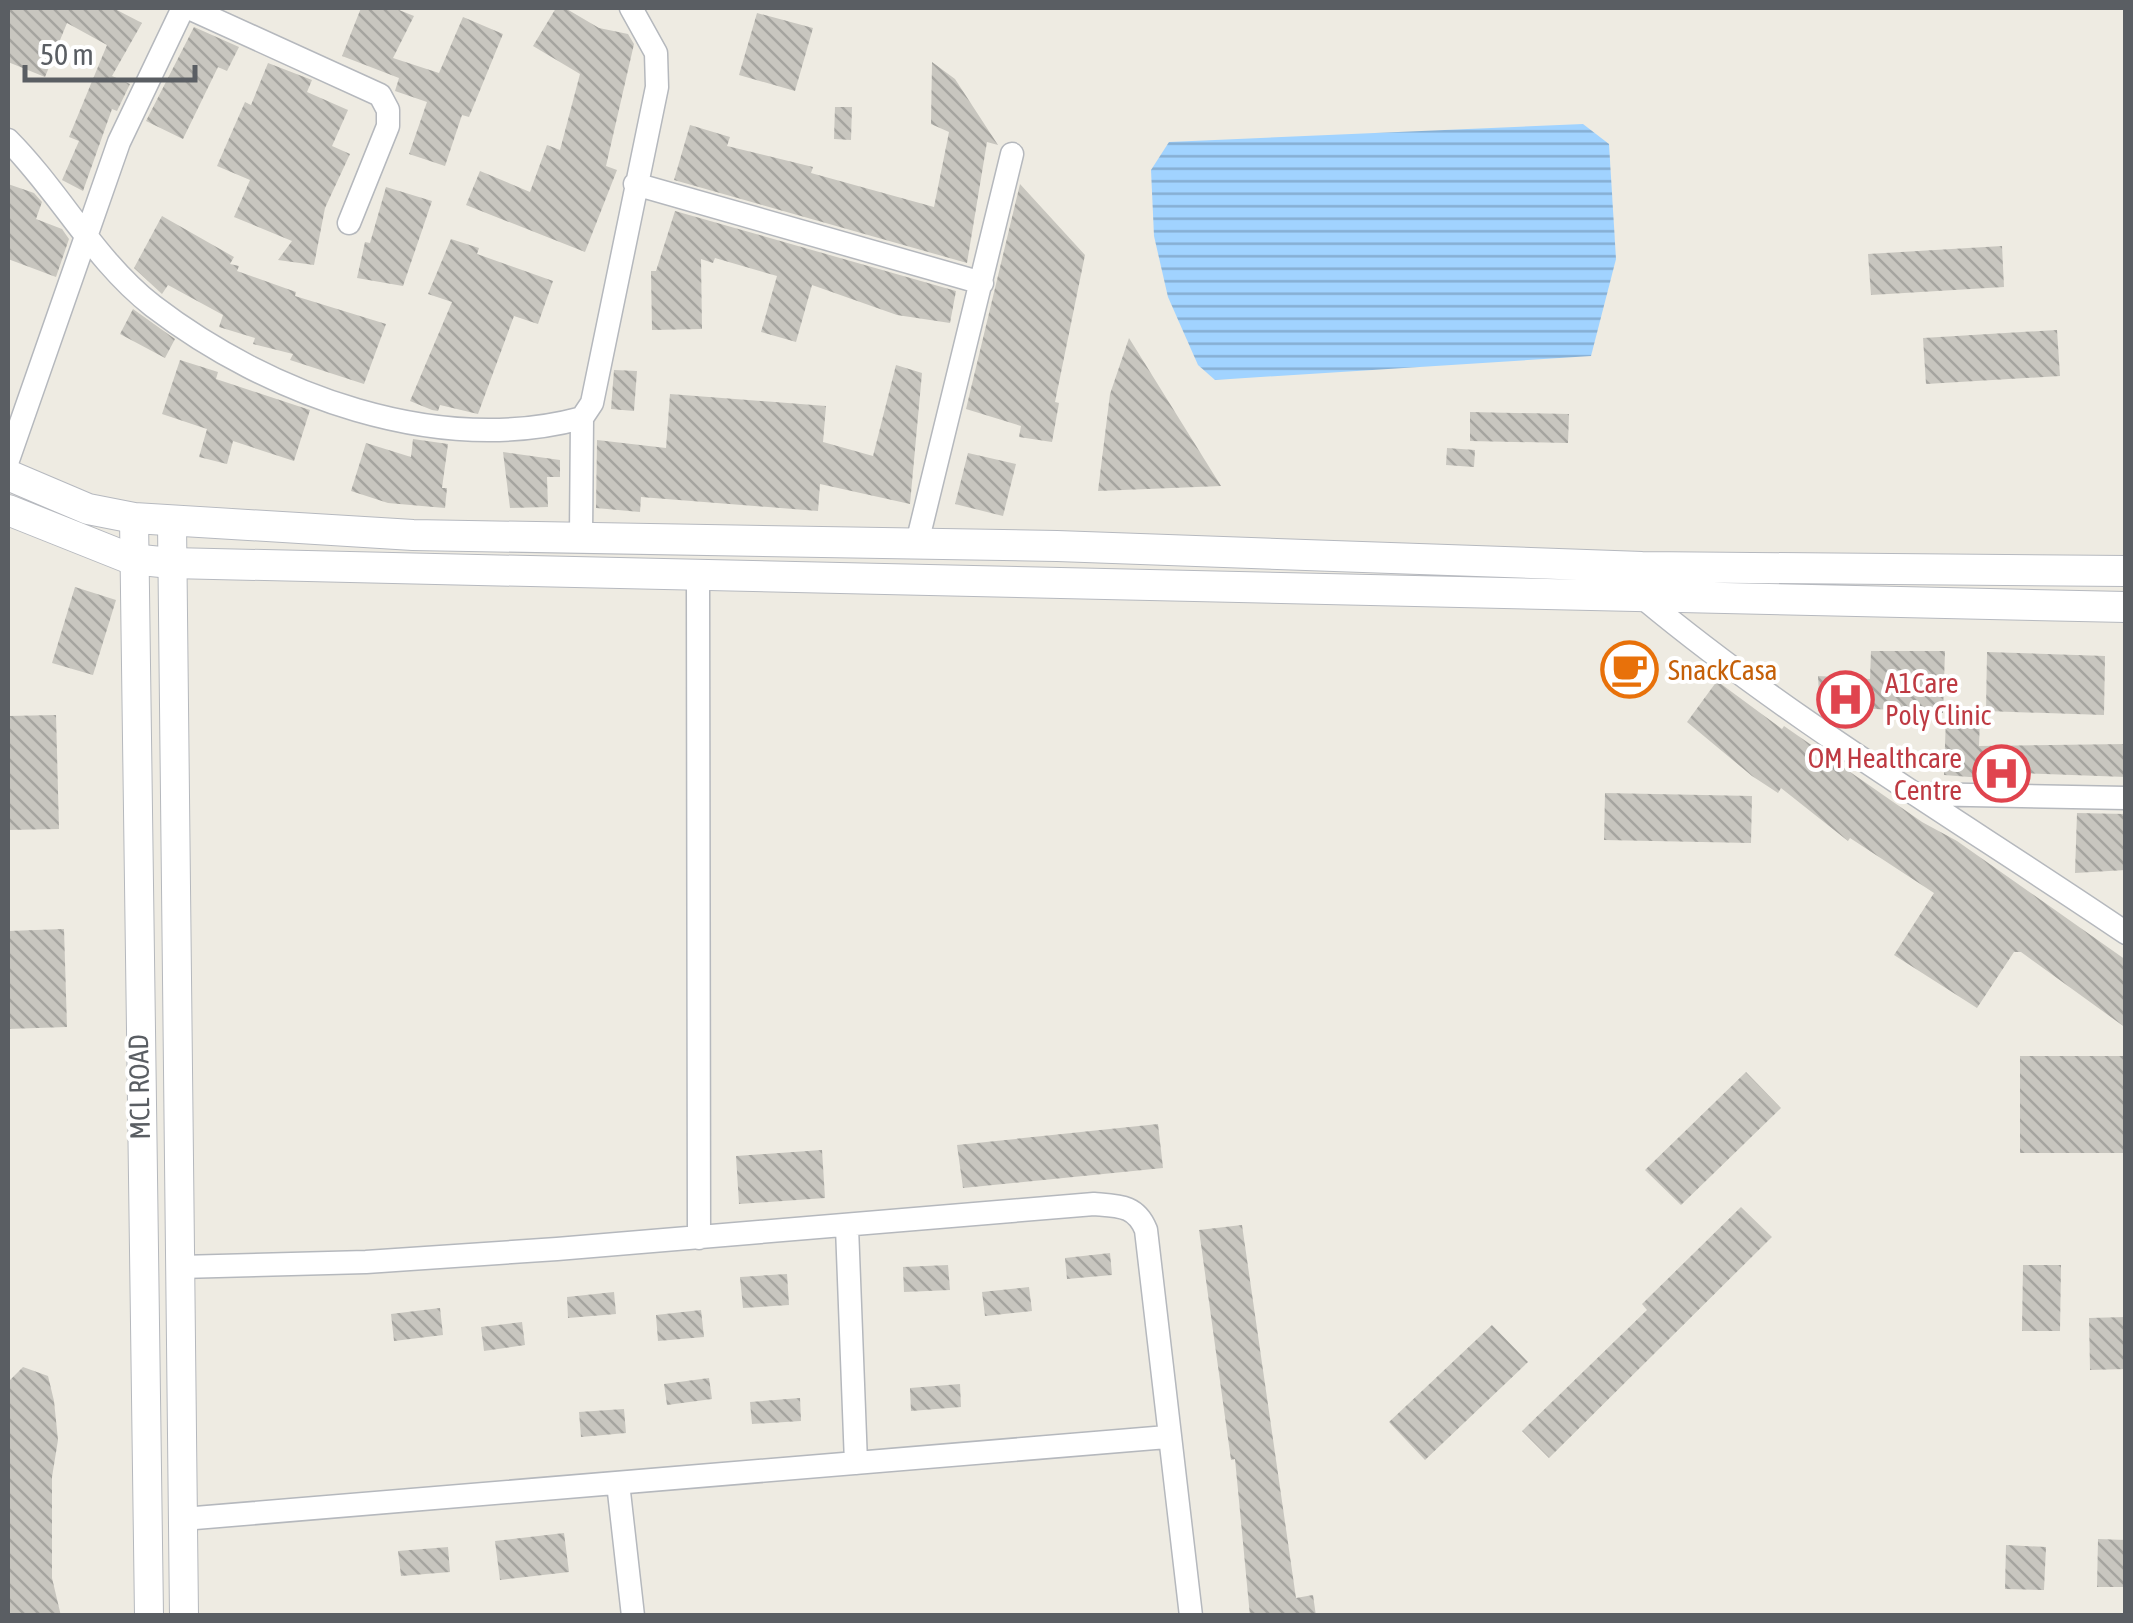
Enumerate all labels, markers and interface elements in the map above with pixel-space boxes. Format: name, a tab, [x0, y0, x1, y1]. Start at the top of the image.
scale bar	[25, 20, 195, 82]
text: 50 m	[40, 37, 94, 71]
cafe icon: SnackCasa	[1599, 640, 1659, 700]
place label: SnackCasa	[1668, 654, 1778, 686]
place label: A1Care Poly Clinic	[1885, 667, 1992, 731]
hospital icon: A1Care Poly Clinic	[1816, 669, 1876, 729]
place label: OM Healthcare Centre	[1808, 742, 1962, 806]
hospital icon: OM Healthcare Centre	[1971, 744, 2031, 804]
street label: MCL ROAD	[122, 1034, 156, 1140]

